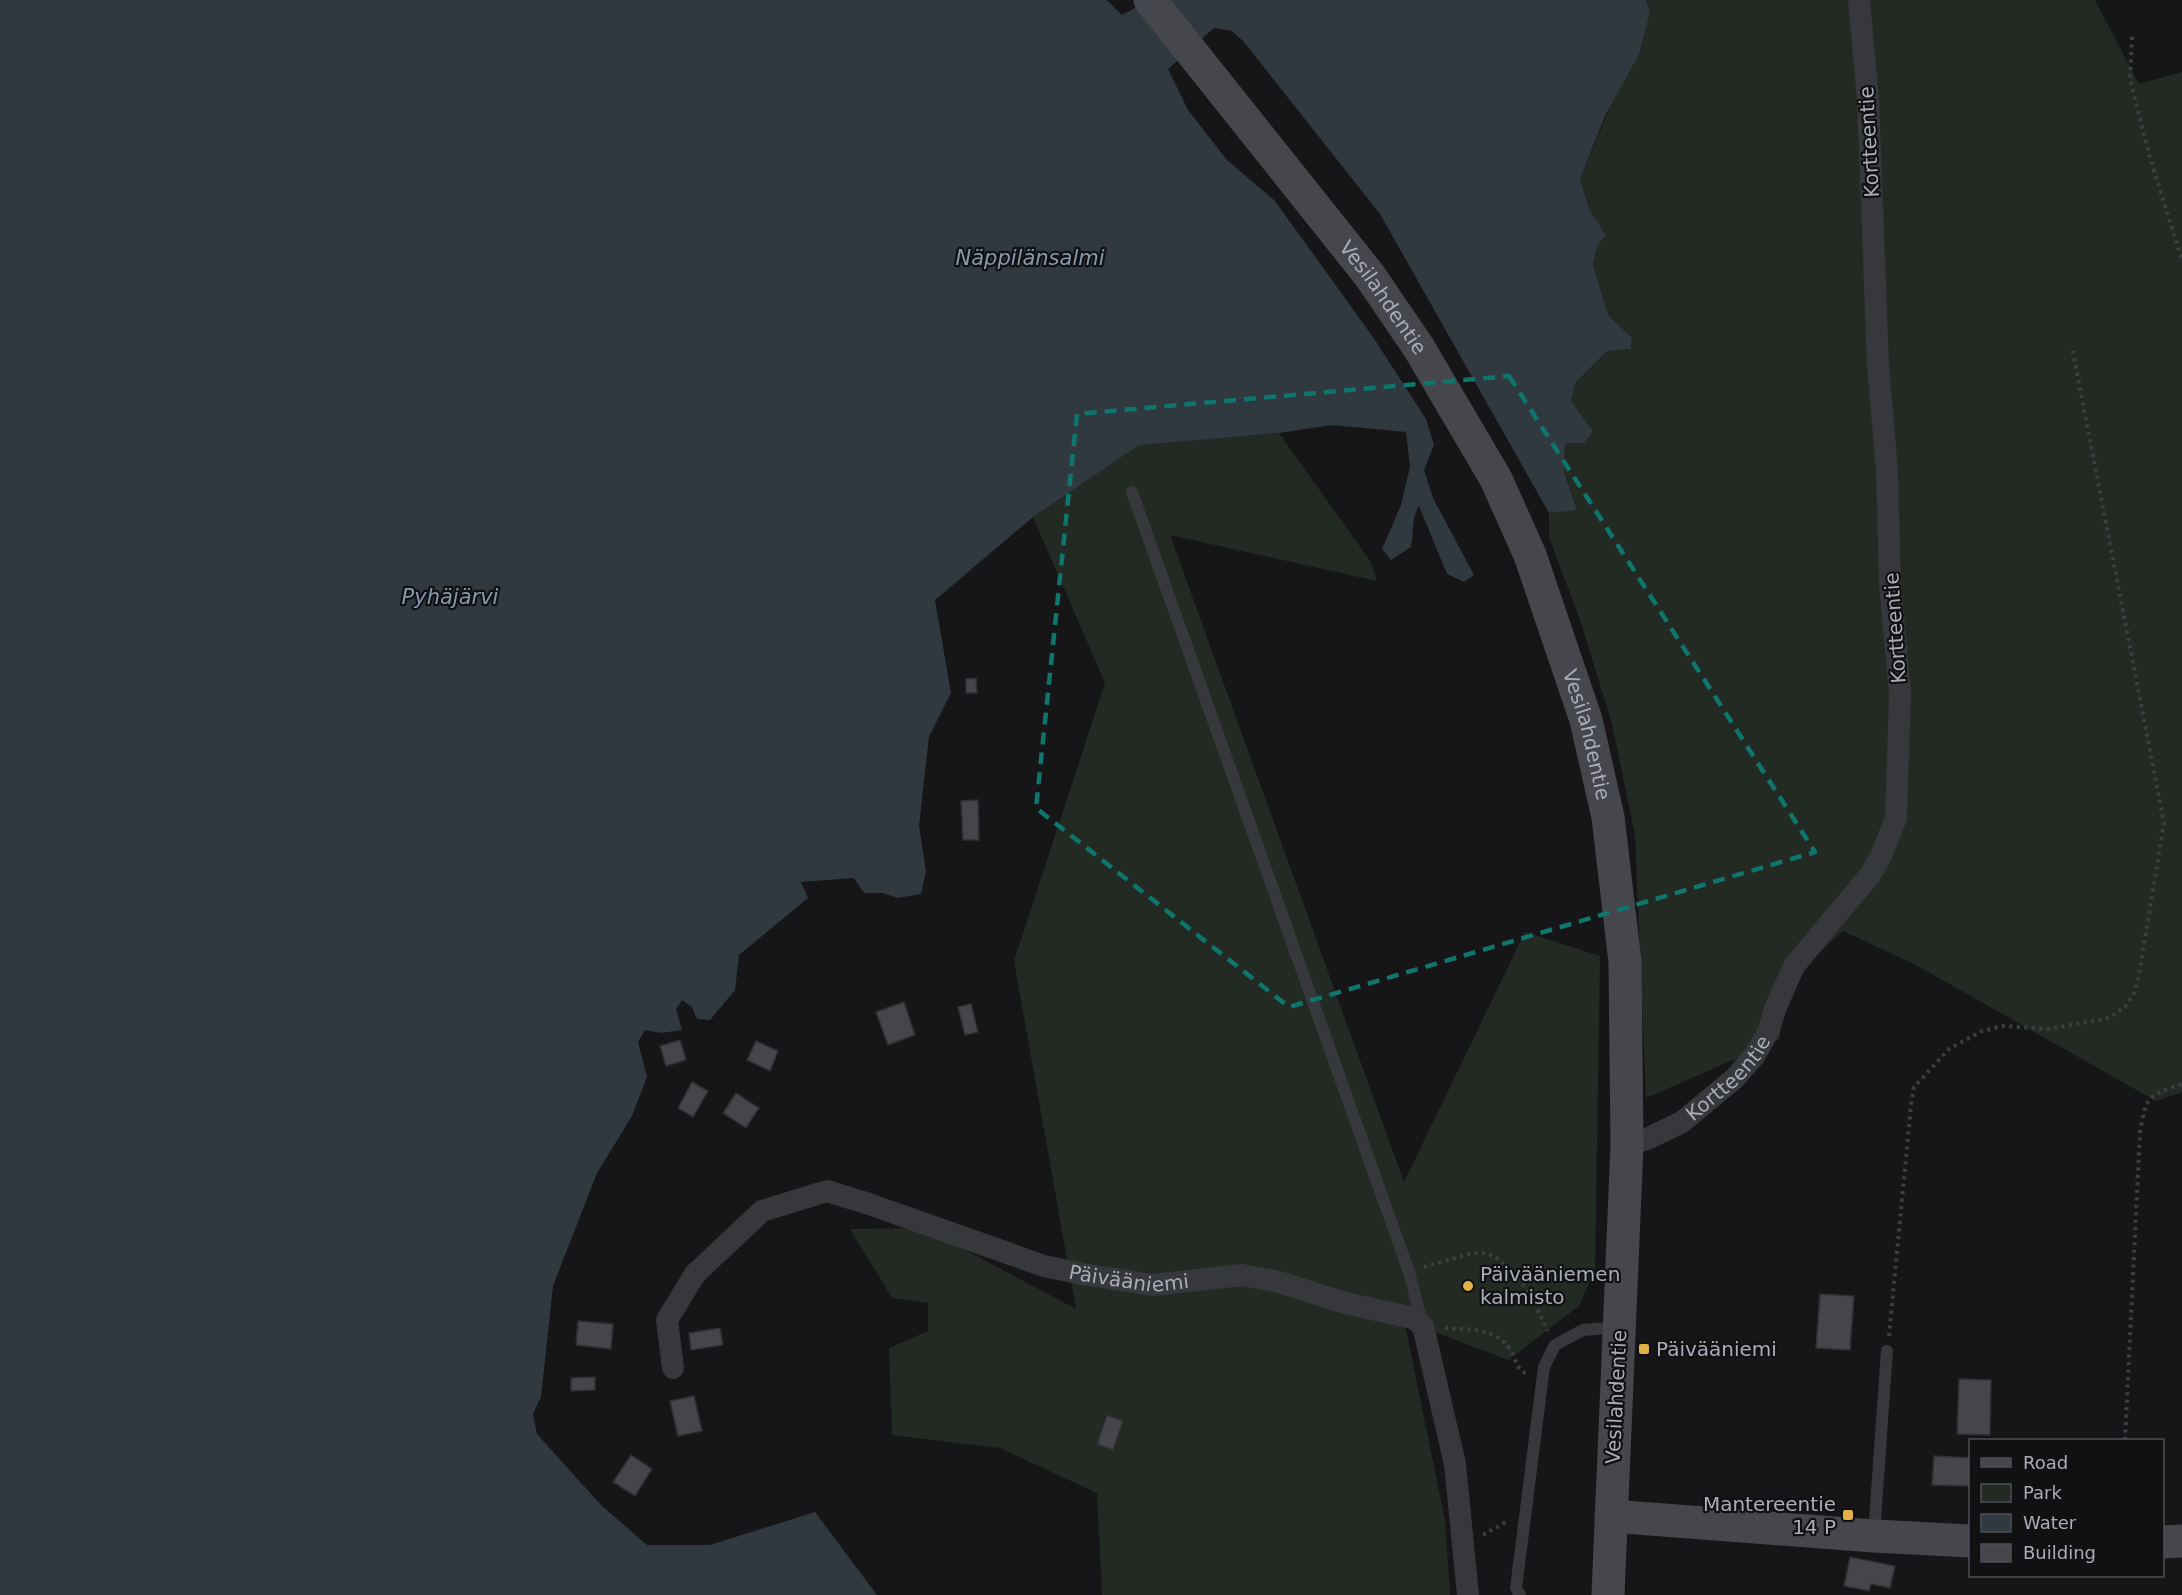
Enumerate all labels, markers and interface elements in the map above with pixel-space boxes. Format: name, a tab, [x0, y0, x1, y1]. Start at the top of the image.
street label: Kortteentie	[1854, 86, 1884, 198]
street label: Vesilahdentie	[1334, 236, 1432, 359]
water label: Näppilänsalmi	[955, 246, 1105, 270]
street label: Kortteentie	[1879, 572, 1911, 684]
water label: Pyhäjärvi	[402, 585, 499, 609]
street label: Vesilahdentie	[1558, 666, 1616, 802]
street label: Kortteentie	[1681, 1031, 1775, 1126]
street label: Päivääniemi	[1067, 1260, 1190, 1297]
place label: Päivääniemen kalmisto	[1480, 1262, 1620, 1309]
marker: Päivääniemen kalmisto	[1461, 1279, 1475, 1293]
street label: Vesilahdentie	[1601, 1329, 1631, 1465]
place label: Päivääniemi	[1656, 1337, 1777, 1361]
marker: Päivääniemi	[1637, 1342, 1651, 1356]
legend	[1969, 1439, 2164, 1577]
text: Road	[2023, 1452, 2068, 1473]
text: Park	[2023, 1482, 2062, 1503]
place label: Mantereentie 14 P	[1703, 1492, 1836, 1539]
marker: Mantereentie 14 P	[1841, 1508, 1855, 1522]
text: Water	[2023, 1512, 2077, 1533]
text: Building	[2023, 1542, 2096, 1563]

